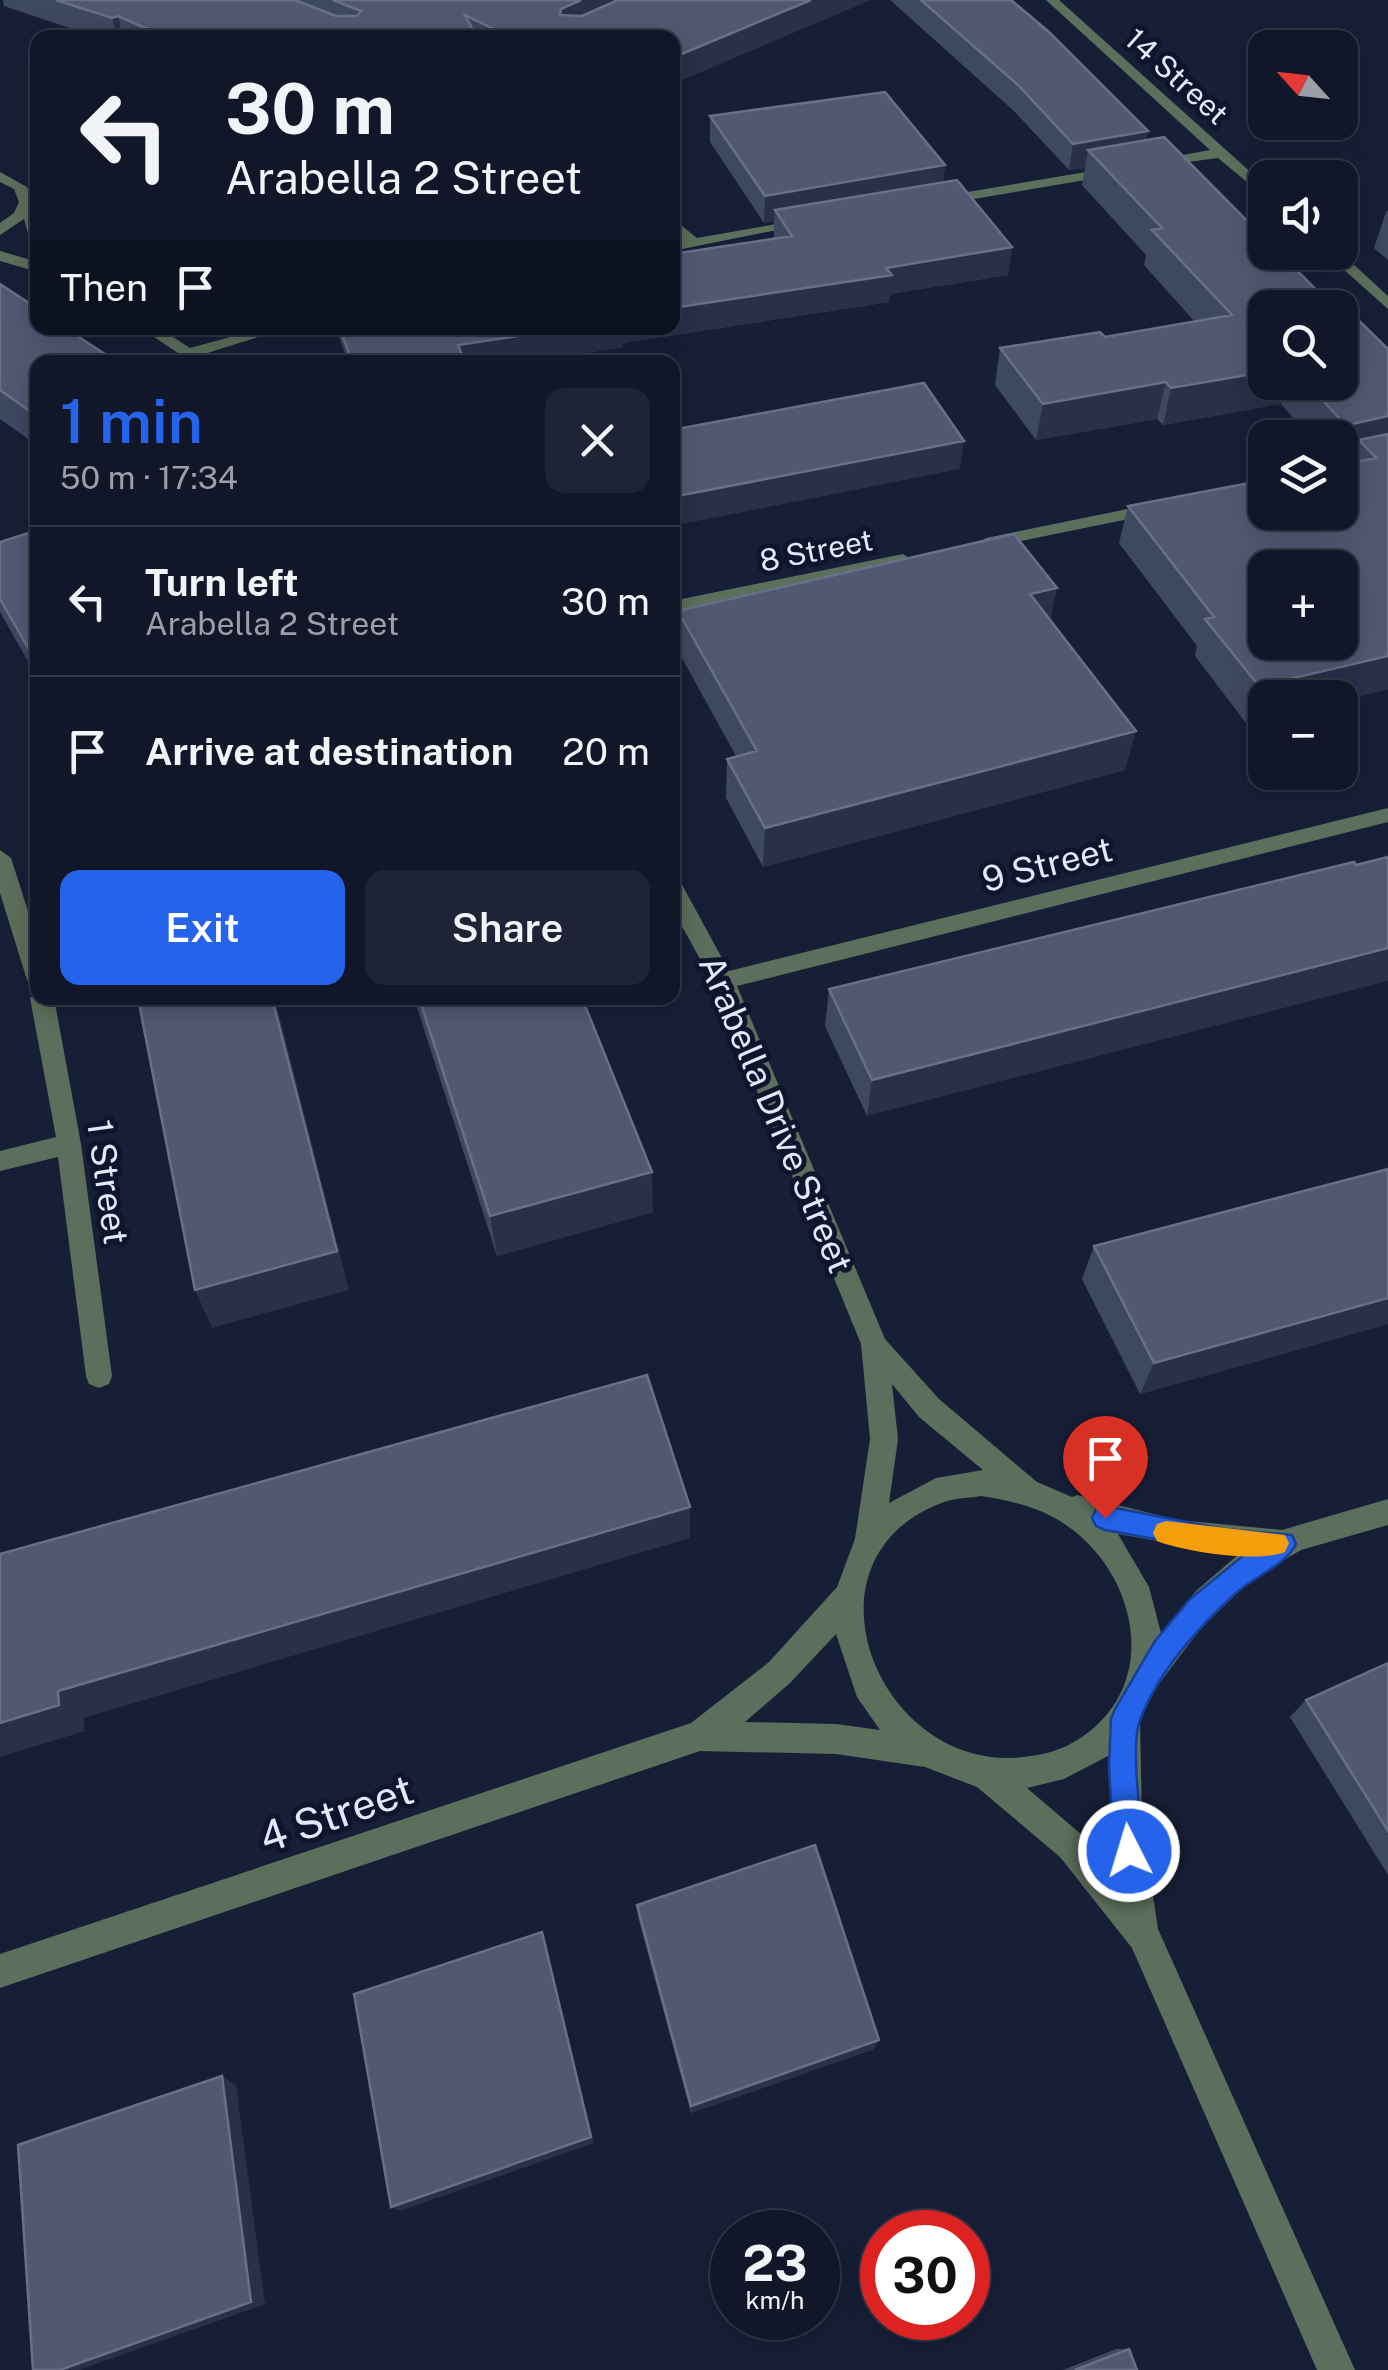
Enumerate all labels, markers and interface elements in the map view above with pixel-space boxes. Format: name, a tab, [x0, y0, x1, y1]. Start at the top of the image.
street label: 14 Street	[1118, 20, 1236, 132]
north arrow	[1248, 30, 1358, 140]
map controls	[1248, 30, 1358, 790]
text: 30 m	[225, 67, 395, 150]
icon: left	[60, 70, 190, 200]
text: Arabella 2 Street	[225, 151, 582, 204]
button: sound	[1248, 160, 1358, 270]
icon: arrive	[168, 260, 223, 315]
text: Then	[60, 265, 148, 310]
button: search	[1248, 290, 1358, 400]
text: 1 min	[60, 386, 203, 457]
button: close	[545, 388, 650, 493]
button: layers	[1248, 420, 1358, 530]
text: 50 m · 17:34	[60, 459, 238, 496]
street label: 8 Street	[756, 521, 876, 579]
button: +	[1248, 550, 1358, 660]
text: Turn left	[145, 560, 299, 605]
icon: left	[60, 574, 115, 629]
text: 30 m	[561, 579, 650, 624]
text: Arabella 2 Street	[145, 605, 399, 642]
button: −	[1248, 680, 1358, 790]
icon: arrive	[60, 724, 115, 779]
text: Arrive at destination	[145, 729, 513, 774]
text: 20 m	[562, 729, 650, 774]
street label: 9 Street	[978, 828, 1116, 900]
button: Exit	[60, 870, 345, 985]
button: Share	[365, 870, 650, 985]
street label: Arabella Drive Street	[691, 949, 861, 1279]
street label: 1 Street	[79, 1117, 137, 1247]
pin	[1063, 1416, 1148, 1519]
icon: arrive	[1078, 1431, 1133, 1486]
street label: 4 Street	[253, 1764, 419, 1862]
position arrow	[1077, 1799, 1181, 1903]
speed limit sign: 30	[860, 2210, 990, 2340]
text: 23	[742, 2233, 808, 2292]
text: km/h	[746, 2285, 804, 2315]

